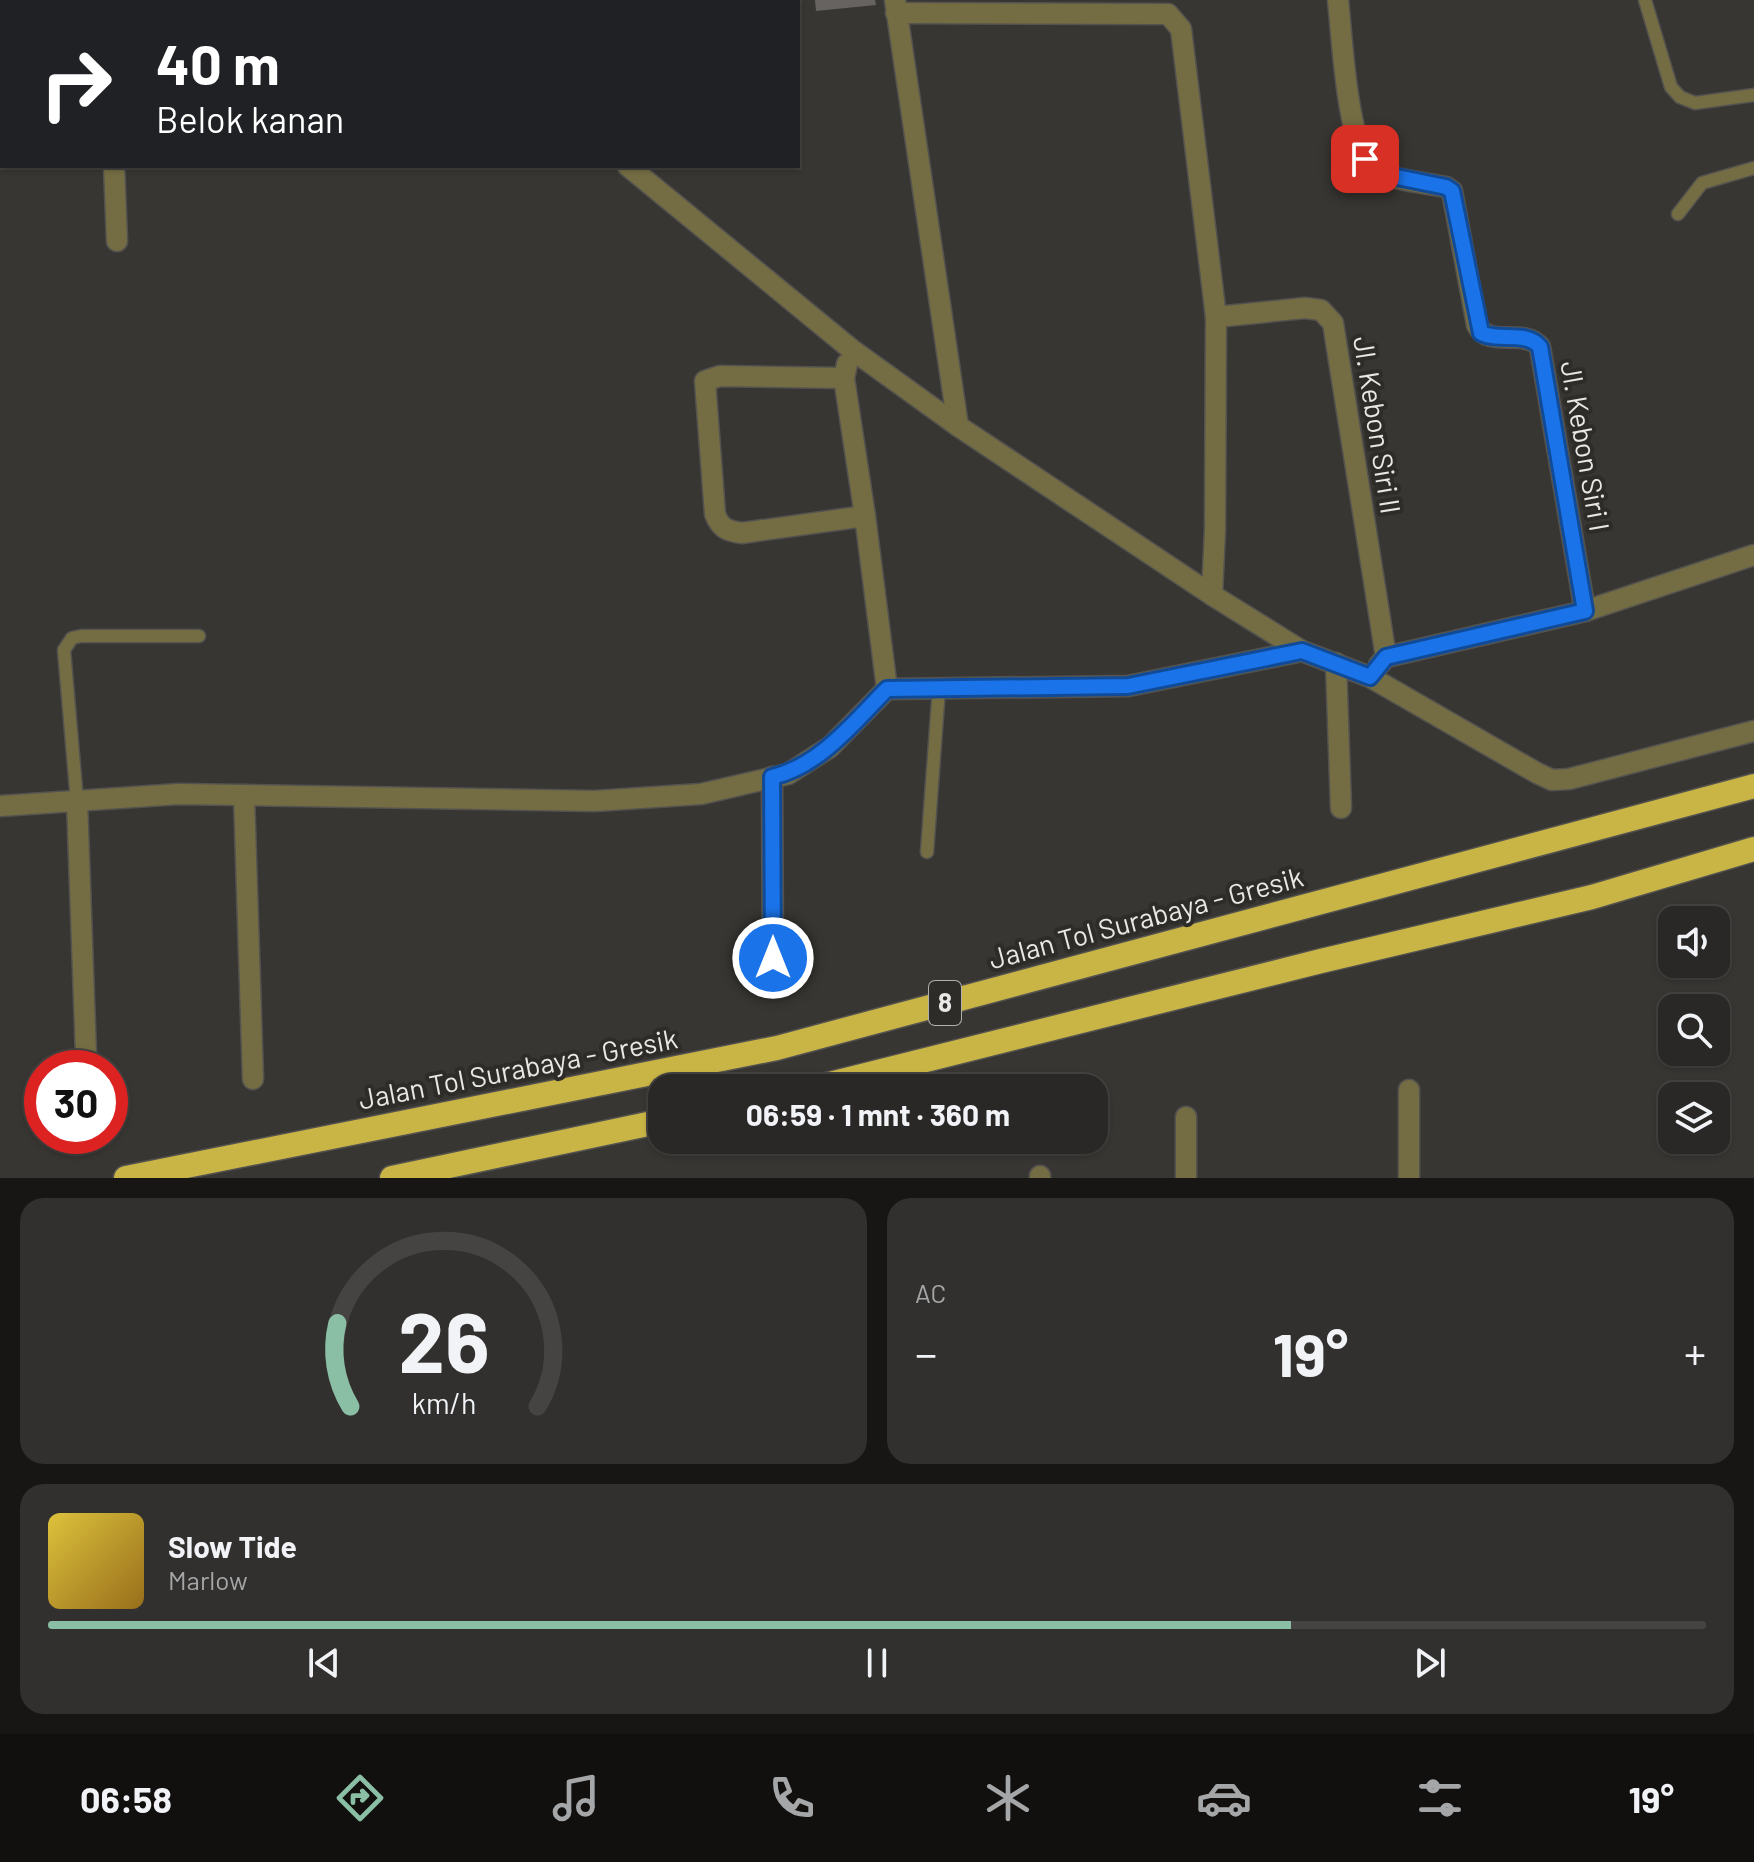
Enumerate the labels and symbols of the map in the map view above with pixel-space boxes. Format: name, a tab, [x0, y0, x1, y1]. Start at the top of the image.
pin	[1331, 125, 1399, 193]
street label: Jl. Kebon Siri II	[1347, 334, 1409, 516]
street label: Jl. Kebon Siri I	[1554, 358, 1618, 534]
street label: Jalan Tol Surabaya - Gresik	[985, 859, 1307, 975]
position arrow	[731, 916, 815, 1000]
road number: 8	[929, 981, 961, 1025]
street label: Jalan Tol Surabaya - Gresik	[356, 1020, 680, 1116]
speed limit sign: 30	[24, 1050, 128, 1154]

